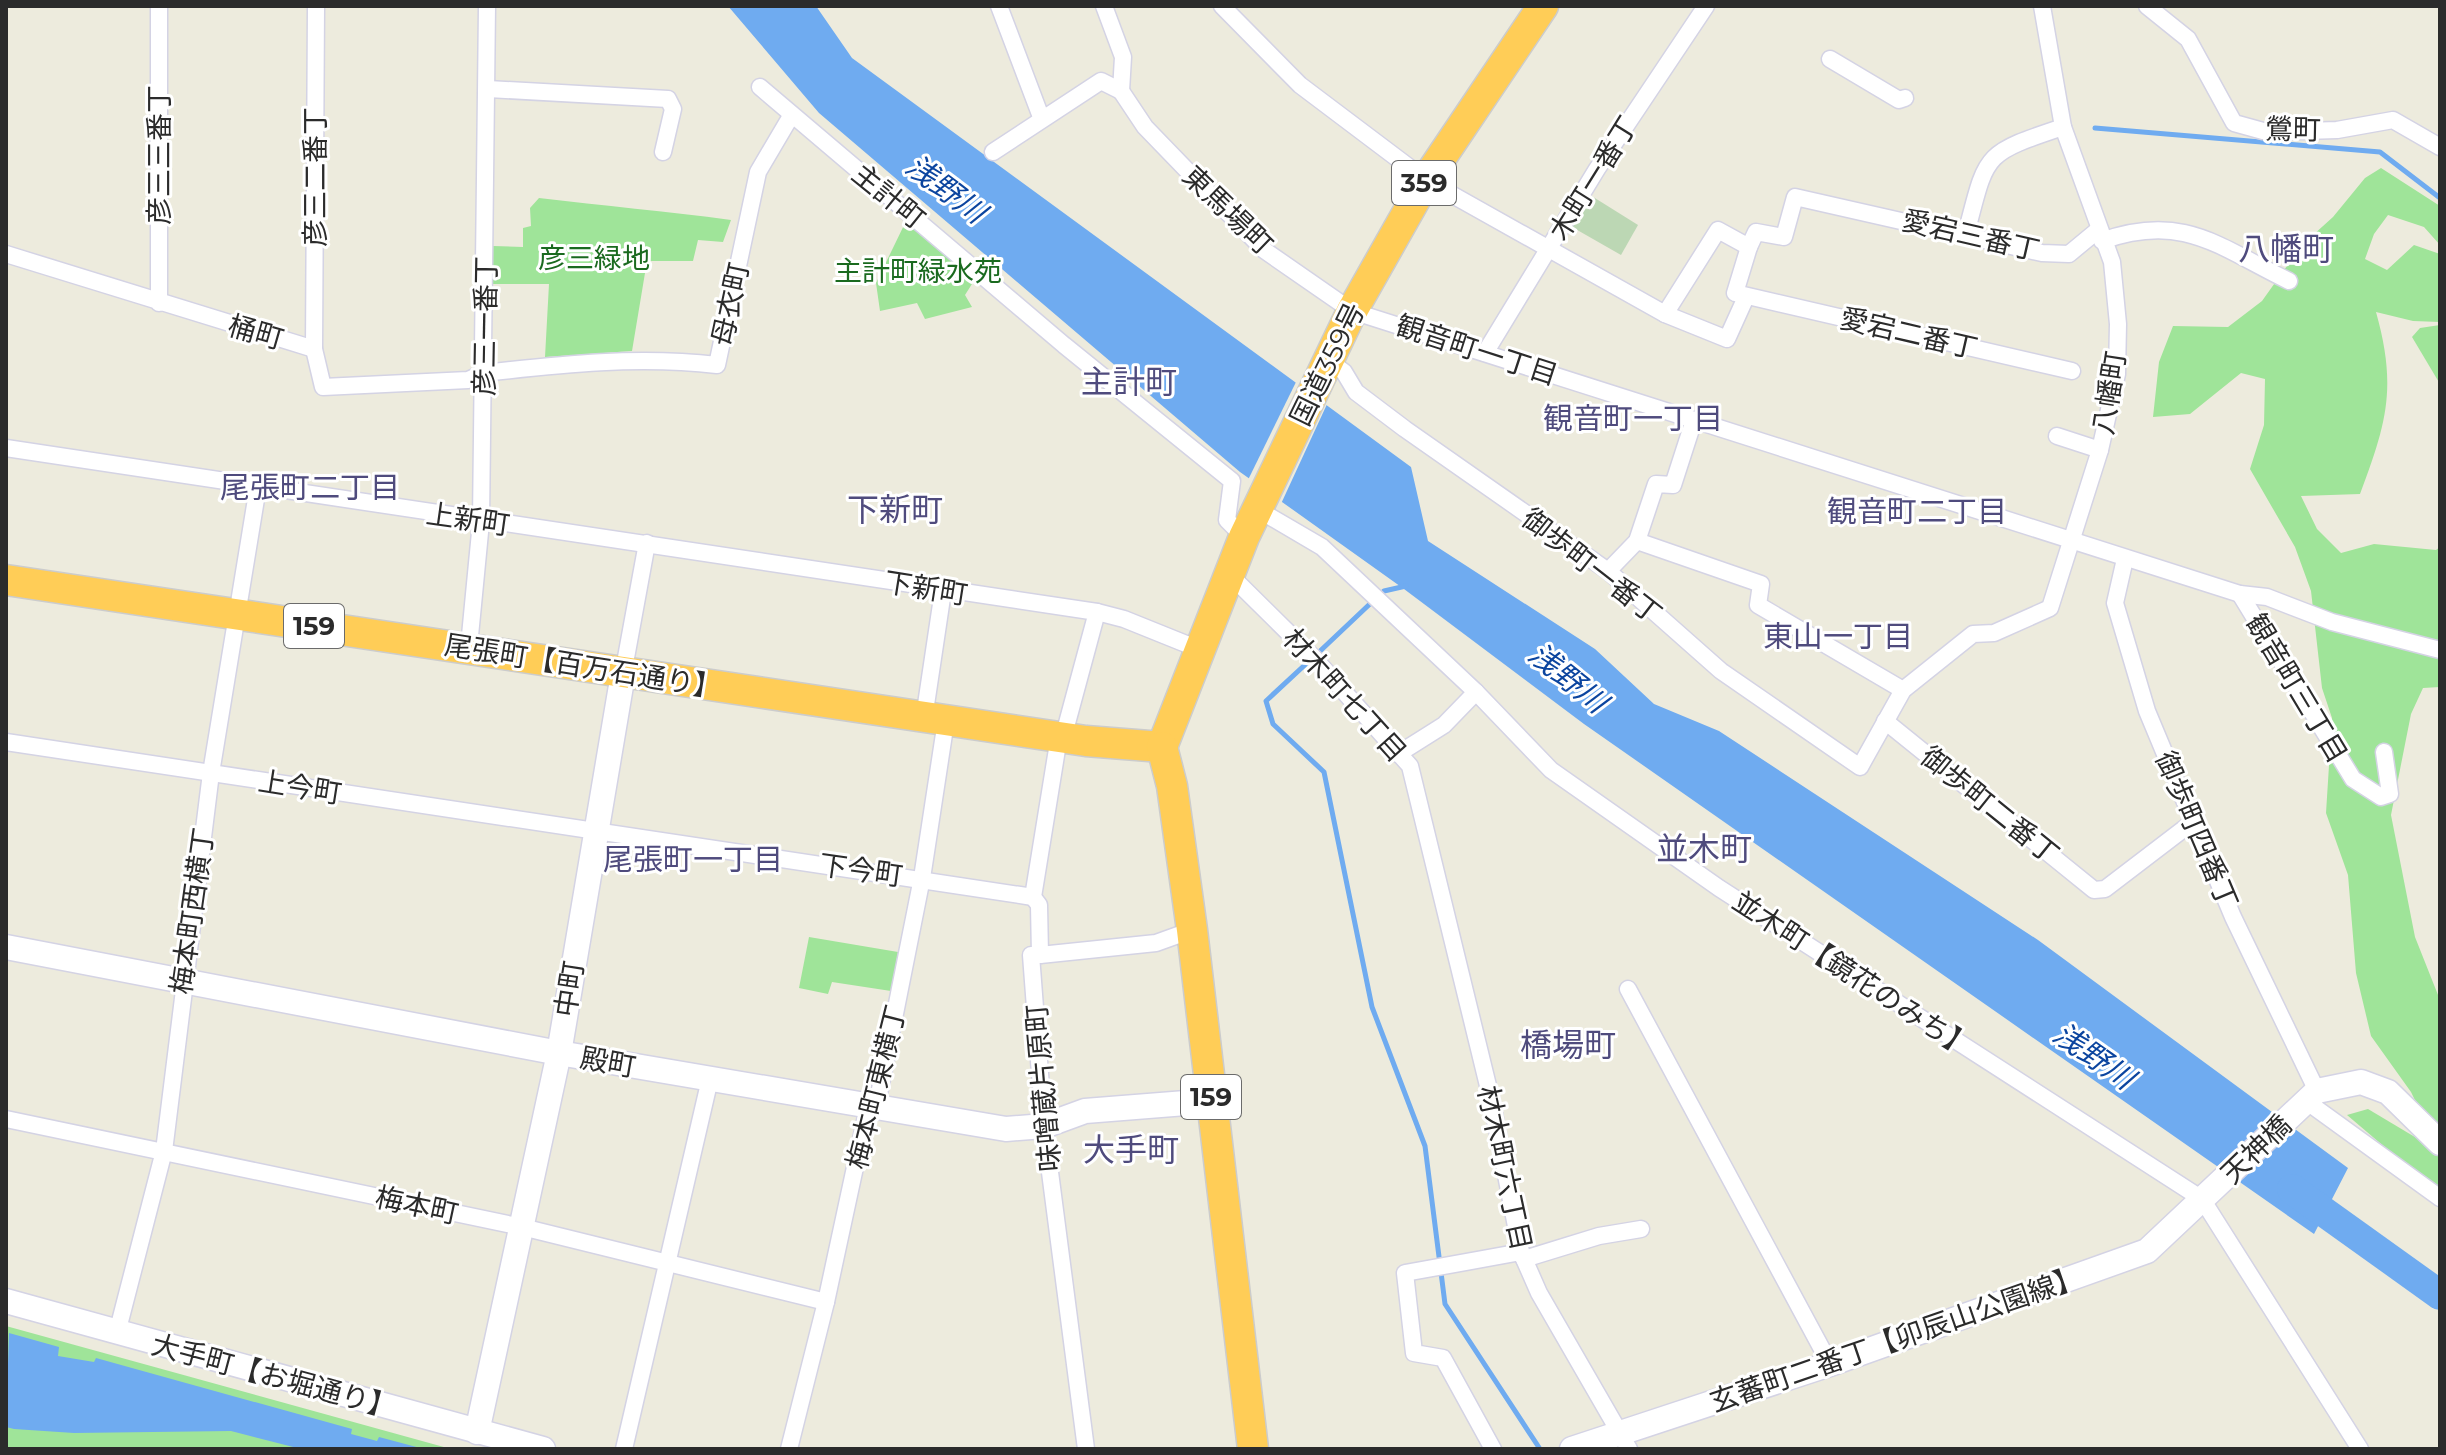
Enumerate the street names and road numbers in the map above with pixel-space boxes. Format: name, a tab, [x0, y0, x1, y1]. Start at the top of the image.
street label: 彦三三番丁	[142, 85, 176, 225]
street label: 彦三二番丁	[298, 107, 332, 247]
street label: 木町一番丁	[1541, 110, 1645, 246]
street label: 鶯町	[2265, 112, 2321, 146]
street label: 主計町	[846, 156, 932, 236]
street label: 東馬場町	[1176, 159, 1280, 261]
road number: 359	[1392, 161, 1456, 205]
street label: 愛宕三番丁	[1899, 203, 2043, 267]
street label: 彦三一番丁	[467, 256, 503, 396]
street label: 母衣町	[705, 259, 755, 349]
street label: 国道359号	[1283, 297, 1371, 431]
street label: 愛宕二番丁	[1837, 301, 1981, 365]
street label: 桶町	[224, 308, 288, 356]
street label: 観音町一丁目	[1392, 308, 1562, 392]
street label: 八幡町	[2086, 349, 2132, 437]
street label: 上新町	[424, 496, 512, 542]
street label: 御歩町一番丁	[1515, 501, 1669, 631]
street label: 下新町	[882, 565, 970, 611]
road number: 159	[284, 604, 344, 648]
street label: 観音町三丁目	[2239, 607, 2355, 769]
street label: 材木町七丁目	[1276, 621, 1414, 769]
street label: 尾張町【百万石通り】	[442, 627, 724, 705]
street label: 御歩町二番丁	[1914, 739, 2066, 871]
street label: 御歩町四番丁	[2149, 746, 2245, 914]
street label: 上今町	[256, 764, 344, 810]
street label: 梅本町西横丁	[163, 825, 221, 997]
street label: 下今町	[817, 847, 905, 893]
street label: 並木町【鏡花のみち】	[1726, 883, 1980, 1065]
street label: 中町	[548, 959, 590, 1019]
street label: 梅本町東横丁	[839, 1001, 913, 1173]
street label: 味噌蔵片原町	[1019, 1003, 1067, 1173]
street label: 殿町	[577, 1040, 639, 1084]
road number: 159	[1181, 1075, 1241, 1119]
street label: 材木町六丁目	[1471, 1082, 1539, 1254]
street label: 天神橋	[2214, 1108, 2298, 1190]
street label: 梅本町	[372, 1180, 462, 1230]
street label: 玄蕃町二番丁【卯辰山公園線】	[1705, 1259, 2087, 1419]
street label: 大手町【お堀通り】	[148, 1327, 400, 1425]

